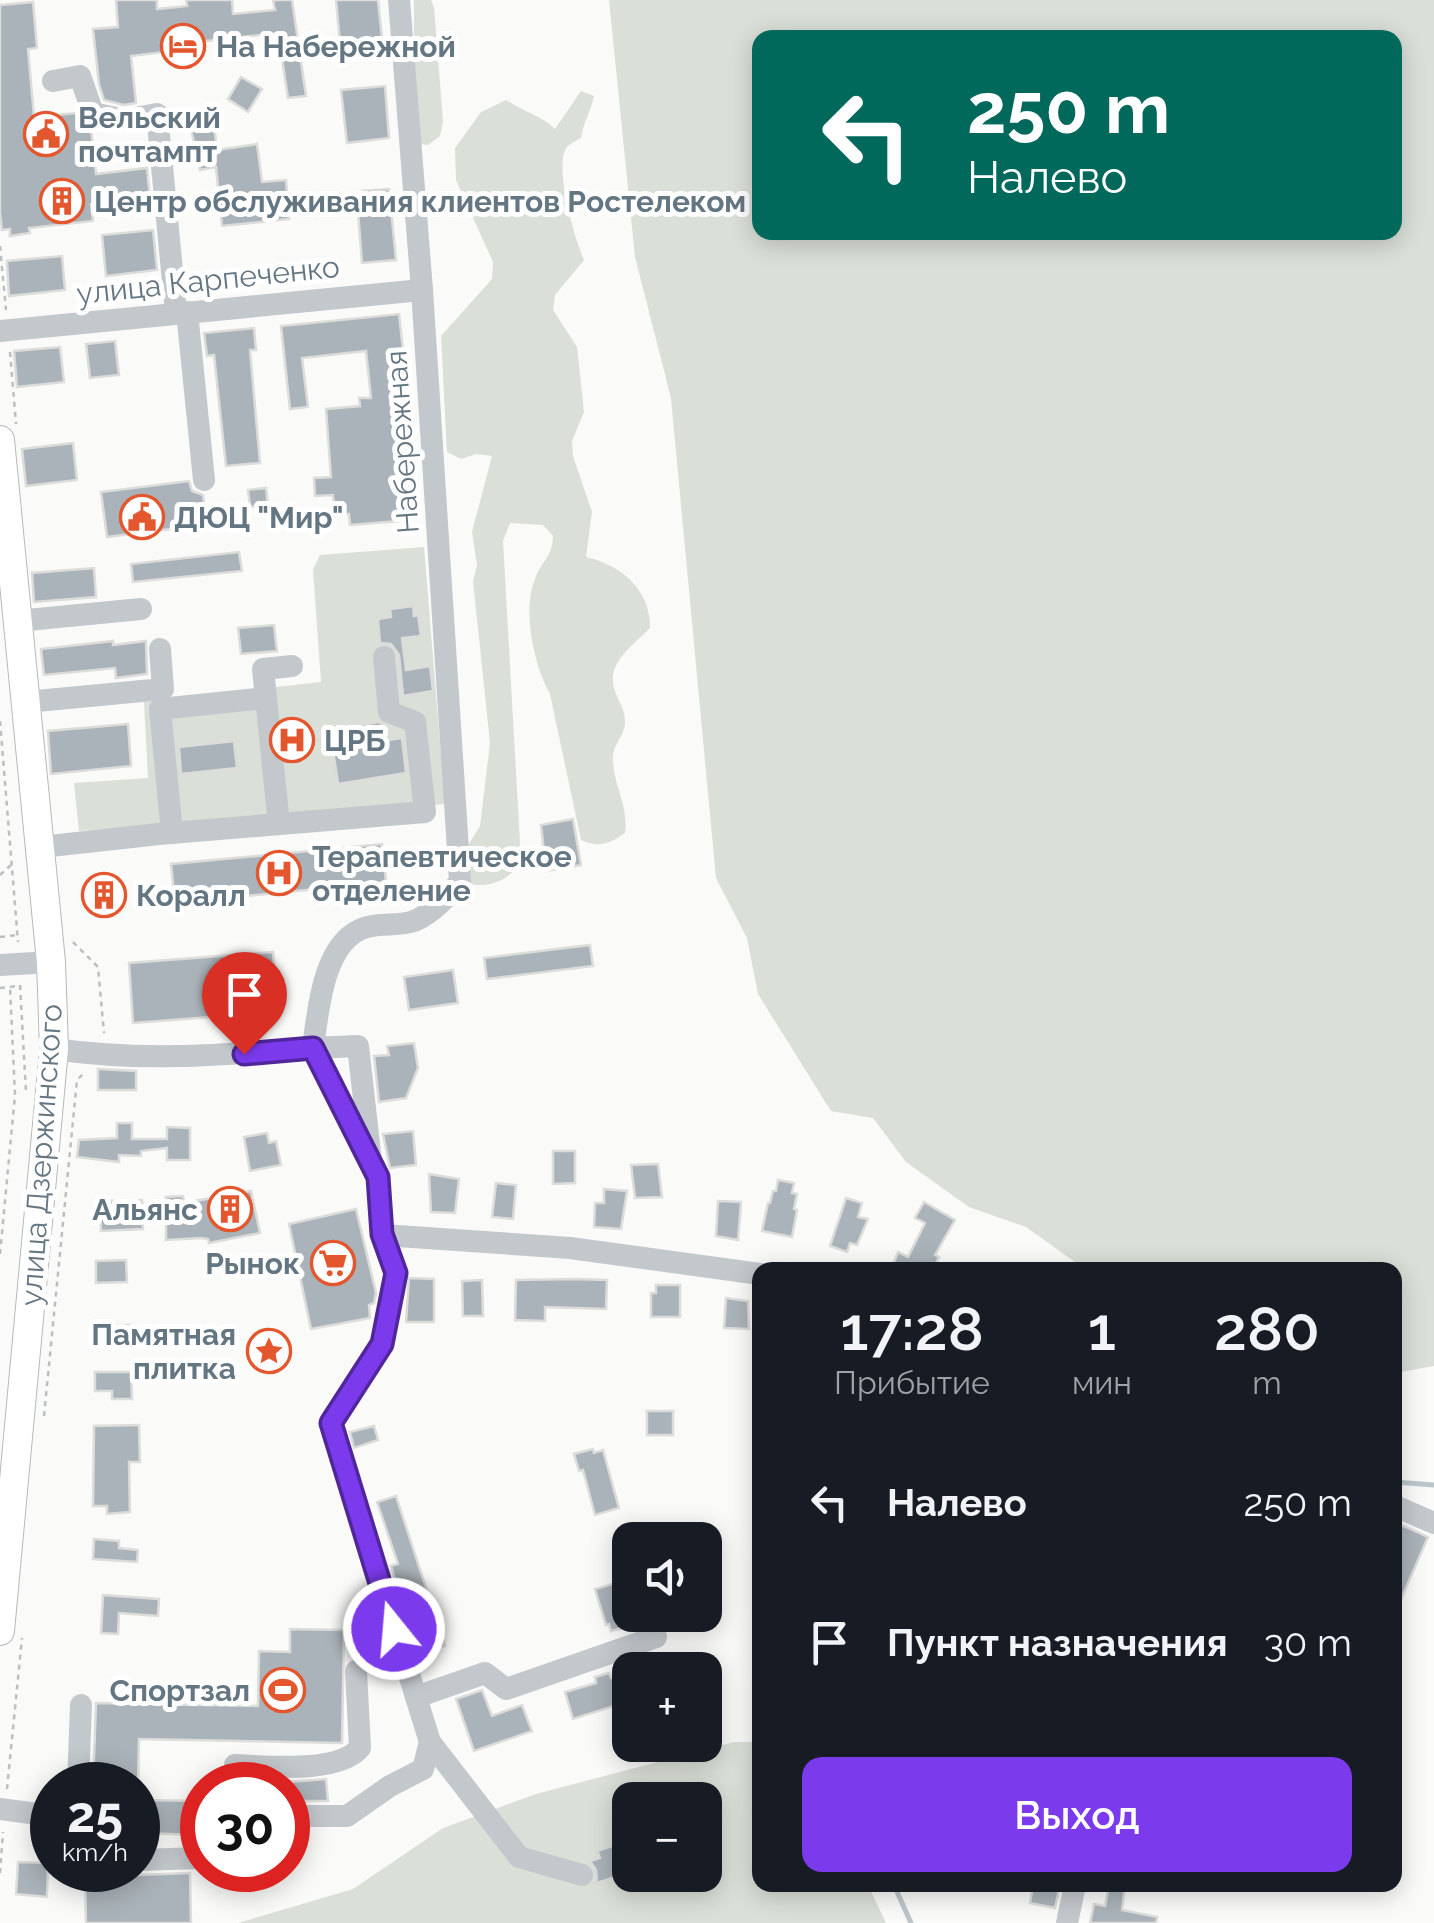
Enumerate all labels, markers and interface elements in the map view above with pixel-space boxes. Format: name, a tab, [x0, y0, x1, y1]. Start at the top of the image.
hotel icon: На Набережной	[160, 23, 206, 69]
place label: На Набережной	[216, 29, 456, 64]
text: 250 m	[967, 67, 1170, 149]
icon: left	[802, 70, 932, 200]
place label: Вельский почтампт	[78, 100, 221, 169]
public building icon: Вельский почтампт	[23, 111, 69, 157]
text: Налево	[967, 151, 1127, 204]
building icon: Центр обслуживания клиентов Ростелеком	[39, 178, 85, 224]
place label: Центр обслуживания клиентов Ростелеком	[94, 184, 746, 219]
street label: улица Карпеченко	[75, 249, 341, 311]
street label: Набережная	[378, 349, 426, 535]
public building icon: ДЮЦ "Мир"	[119, 494, 165, 540]
place label: ДЮЦ "Мир"	[174, 500, 344, 535]
hospital icon: ЦРБ	[269, 717, 315, 763]
place label: ЦРБ	[324, 723, 385, 758]
place label: Терапевтическое отделение	[312, 839, 572, 908]
hospital icon: Терапевтическое отделение	[256, 850, 302, 896]
building icon: Коралл	[81, 872, 127, 918]
place label: Коралл	[136, 878, 246, 913]
pin	[202, 952, 287, 1055]
icon: arrive	[217, 967, 272, 1022]
street label: улица Дзержинского	[13, 1003, 69, 1307]
building icon: Альянс	[207, 1186, 253, 1232]
place label: Альянс	[92, 1192, 198, 1227]
supermarket icon: Рынок	[310, 1240, 356, 1286]
place label: Рынок	[205, 1246, 300, 1281]
text: 17:28	[840, 1294, 984, 1364]
text: 1	[1088, 1294, 1116, 1364]
text: 280	[1214, 1294, 1320, 1364]
place label: Памятная плитка	[91, 1317, 236, 1386]
place icon: Памятная плитка	[246, 1328, 292, 1374]
text: Прибытие	[834, 1364, 990, 1401]
text: мин	[1072, 1364, 1132, 1401]
text: m	[1252, 1364, 1282, 1401]
icon: left	[802, 1475, 857, 1530]
text: Налево	[887, 1480, 1027, 1525]
text: 250 m	[1244, 1480, 1352, 1525]
map controls	[612, 1522, 722, 1892]
button: sound	[612, 1522, 722, 1632]
position arrow	[342, 1577, 446, 1681]
icon: arrive	[802, 1615, 857, 1670]
text: Пункт назначения	[887, 1620, 1228, 1665]
text: 30 m	[1264, 1620, 1352, 1665]
button: +	[612, 1652, 722, 1762]
sports icon: Спортзал	[260, 1667, 306, 1713]
place label: Спортзал	[110, 1673, 250, 1708]
button: Выход	[802, 1757, 1352, 1872]
speed limit sign: 30	[180, 1762, 310, 1892]
button: −	[612, 1782, 722, 1892]
text: 25	[67, 1785, 123, 1844]
text: km/h	[62, 1837, 128, 1867]

